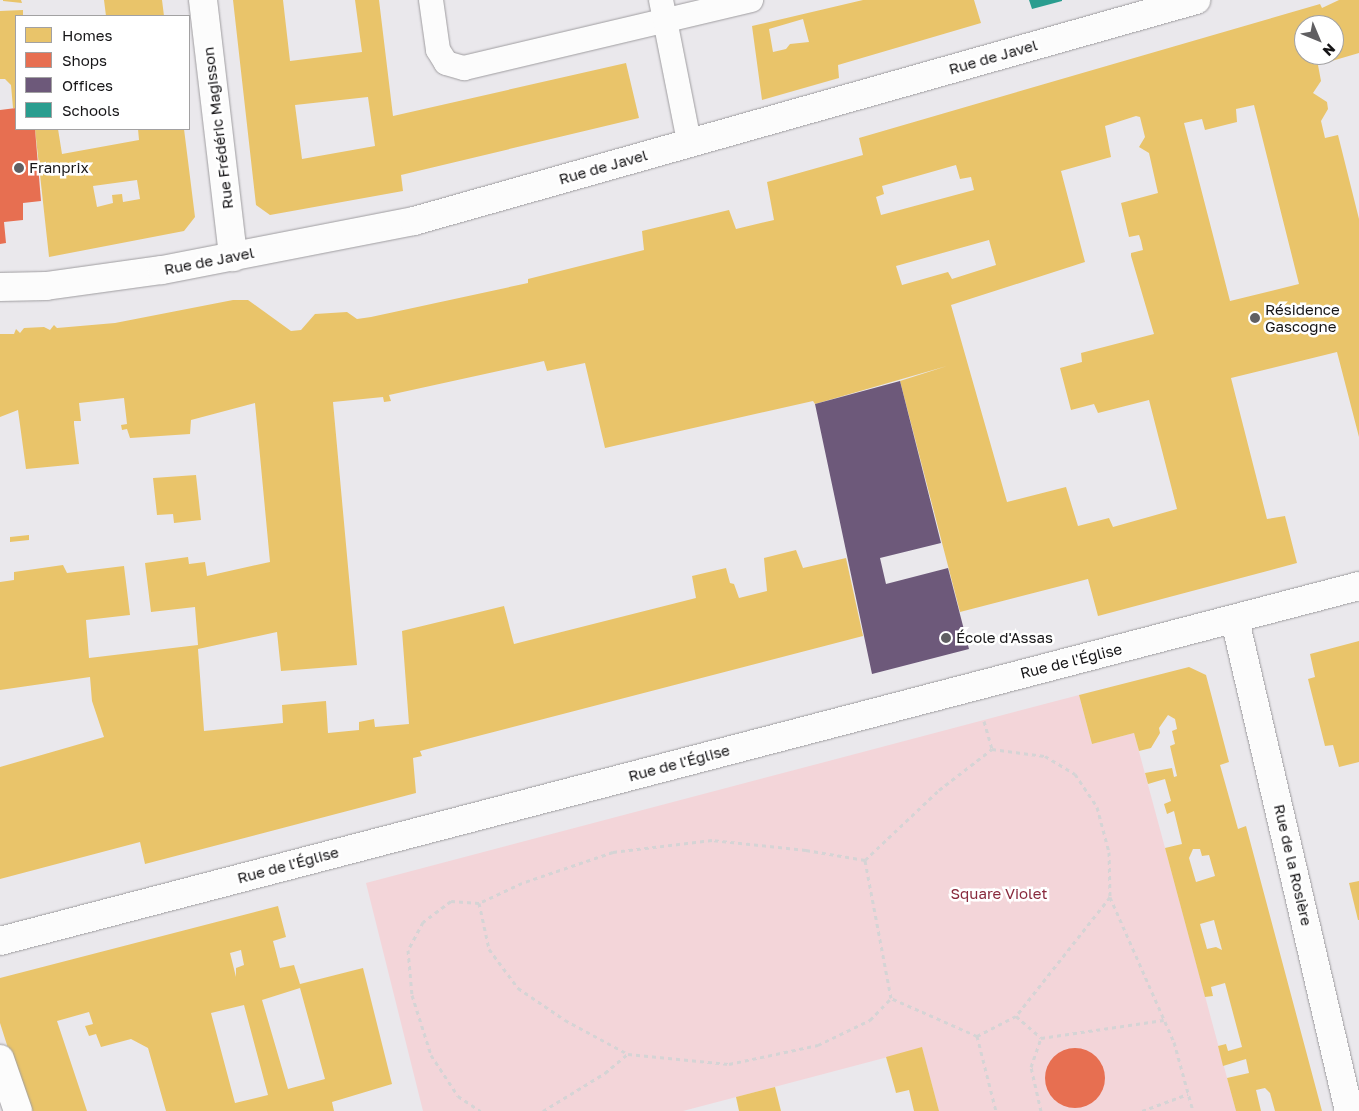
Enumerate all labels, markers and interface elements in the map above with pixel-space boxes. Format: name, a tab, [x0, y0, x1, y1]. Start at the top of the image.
legend	[15, 15, 190, 130]
north arrow	[1294, 15, 1344, 65]
text: Homes	[62, 26, 112, 44]
street label: Rue de Javel	[947, 36, 1039, 78]
text: N	[1319, 40, 1339, 60]
street label: Rue Frédéric Magisson	[199, 46, 237, 210]
text: Shops	[62, 51, 107, 69]
text: Offices	[62, 76, 113, 94]
text: Schools	[62, 101, 120, 119]
street label: Rue de Javel	[557, 146, 649, 188]
place label: Franprix	[29, 159, 89, 177]
marker: Franprix	[13, 162, 25, 174]
street label: Rue de Javel	[163, 243, 255, 279]
place label: Résidence Gascogne	[1265, 300, 1340, 335]
marker: Résidence Gascogne	[1249, 312, 1261, 324]
place label: École d'Assas	[956, 629, 1053, 647]
marker: École d'Assas	[940, 632, 952, 644]
street label: Rue de l'Église	[1018, 640, 1124, 682]
street label: Rue de l'Église	[626, 741, 732, 785]
street label: Rue de la Rosière	[1270, 802, 1316, 928]
street label: Rue de l'Église	[235, 843, 341, 887]
park label: Square Violet	[951, 885, 1047, 903]

